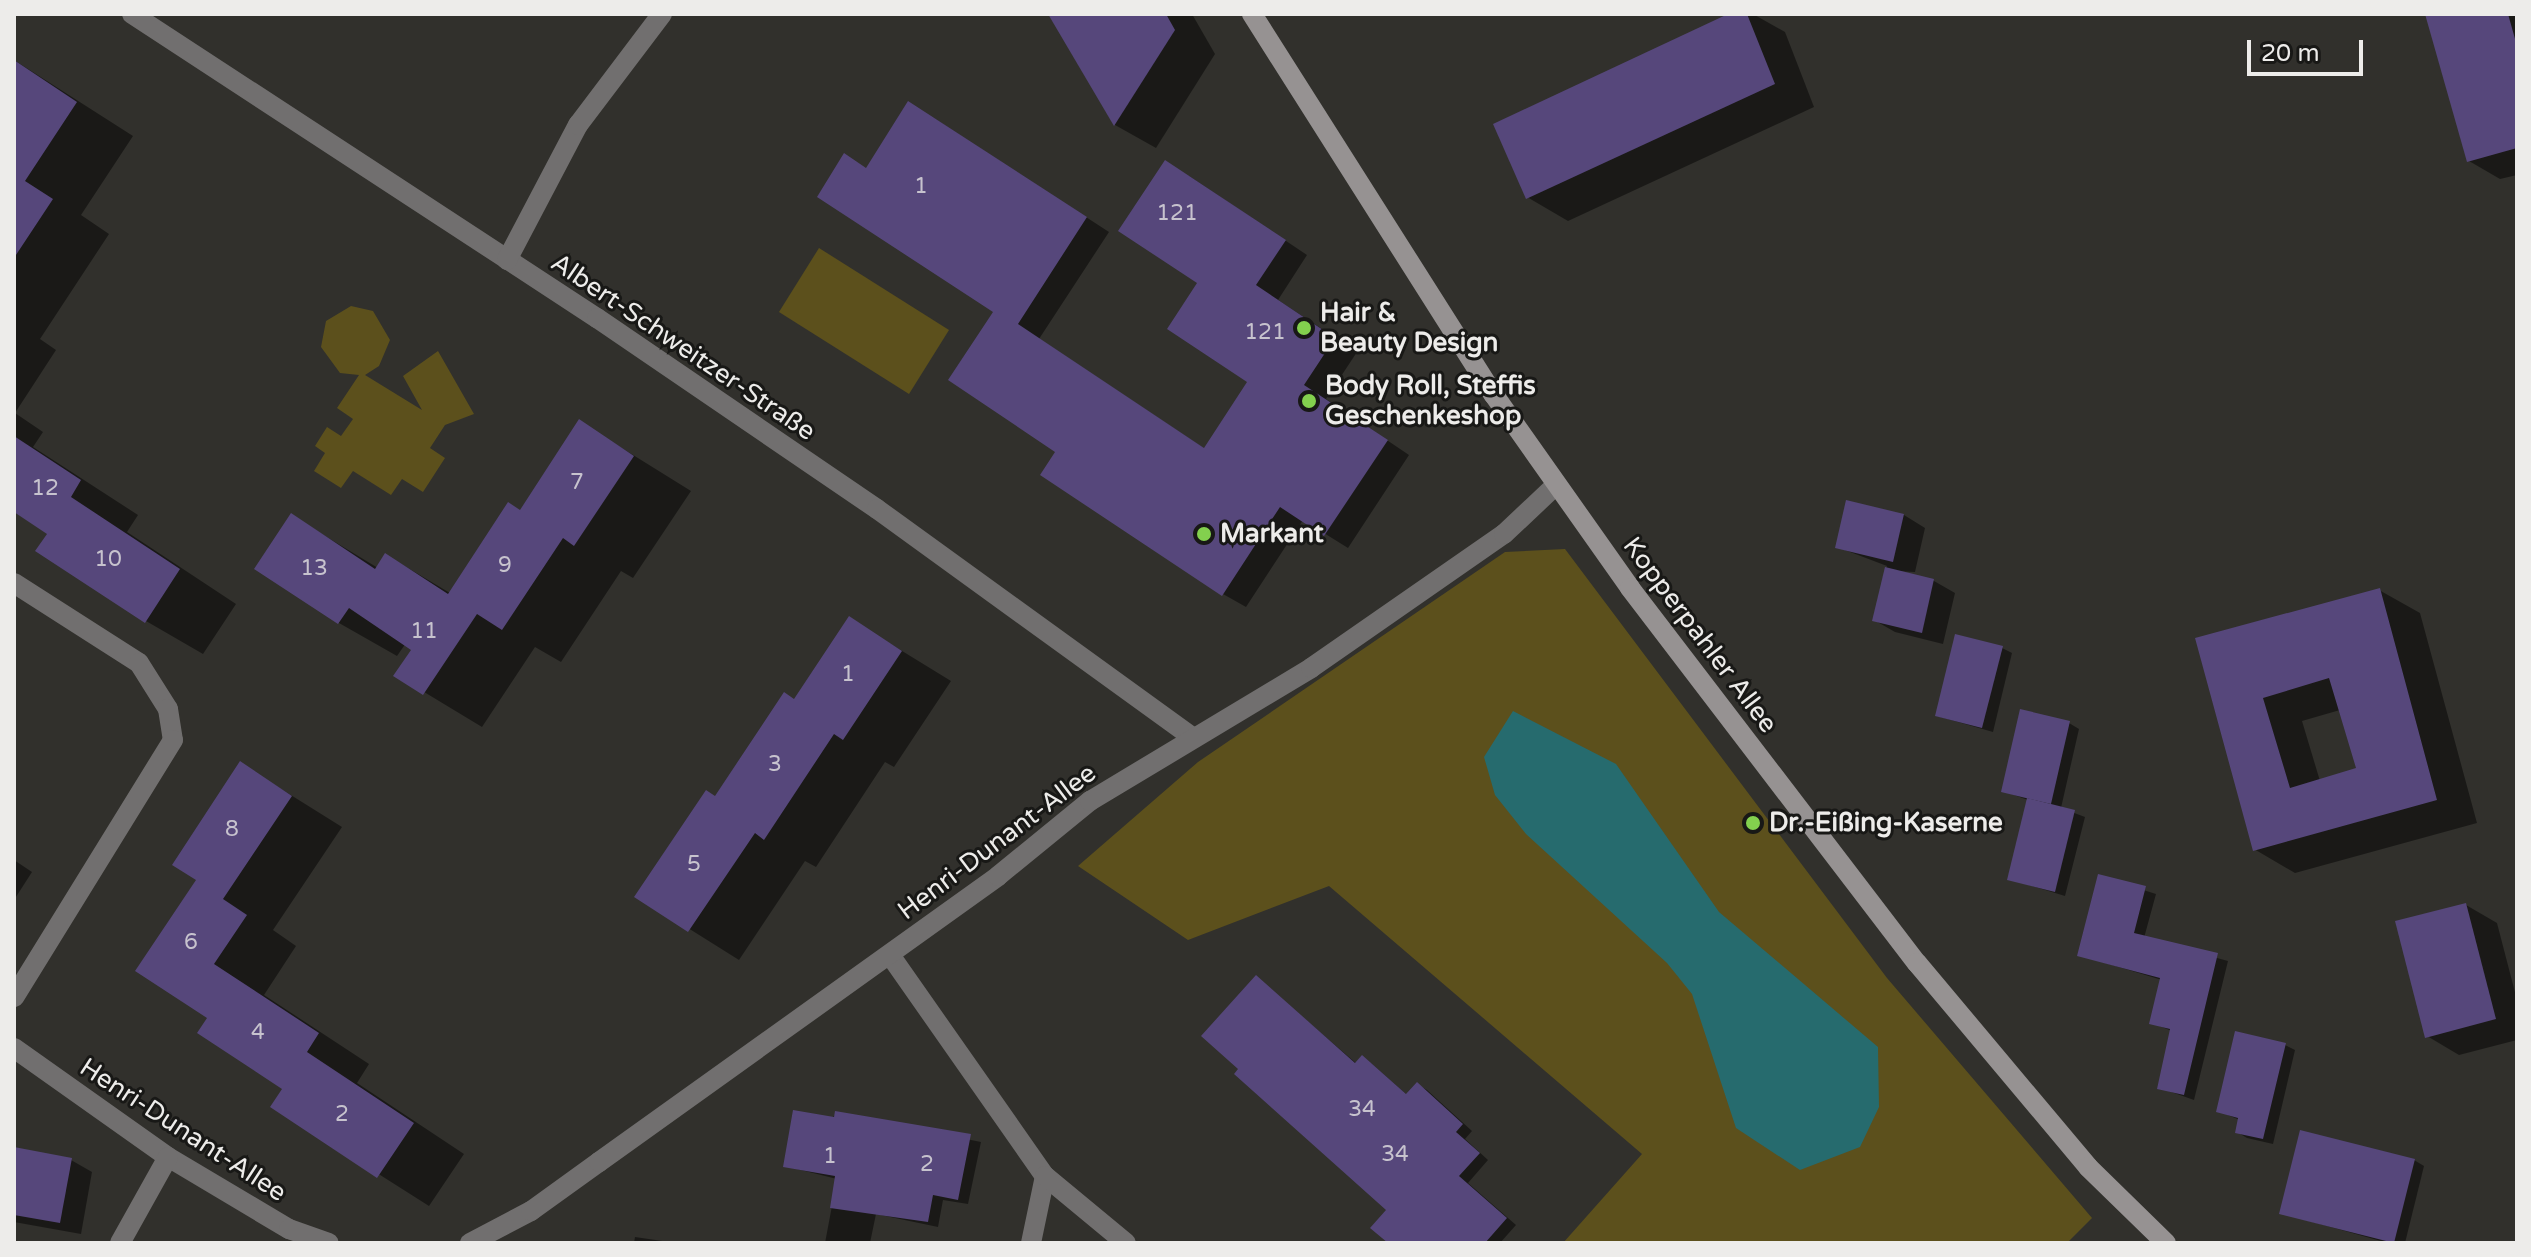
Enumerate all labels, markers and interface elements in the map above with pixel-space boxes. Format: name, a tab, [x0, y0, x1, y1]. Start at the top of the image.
scale bar	[2251, 24, 2367, 74]
text: 20 m	[2261, 39, 2319, 68]
house number: 1	[914, 174, 928, 200]
house number: 121	[1156, 201, 1198, 227]
street label: Albert-Schweitzer-Straße	[545, 247, 821, 447]
place label: Hair & Beauty Design	[1320, 297, 1498, 358]
marker: Hair & Beauty Design	[1295, 319, 1313, 337]
house number: 121	[1244, 320, 1286, 346]
place label: Body Roll, Steffis Geschenkeshop	[1325, 370, 1536, 432]
marker: Body Roll, Steffis Geschenkeshop	[1300, 392, 1318, 410]
house number: 7	[570, 470, 584, 496]
house number: 12	[31, 476, 59, 502]
place label: Markant	[1220, 518, 1324, 550]
marker: Markant	[1195, 525, 1213, 543]
street label: Kopperpahler Allee	[1616, 531, 1784, 739]
house number: 10	[94, 547, 122, 573]
house number: 9	[498, 553, 512, 579]
house number: 13	[300, 556, 328, 582]
house number: 11	[410, 619, 438, 645]
house number: 1	[841, 662, 855, 688]
house number: 3	[768, 752, 782, 778]
street label: Henri-Dunant-Allee	[892, 757, 1102, 927]
place label: Dr.-Eißing-Kaserne	[1769, 807, 2003, 839]
marker: Dr.-Eißing-Kaserne	[1744, 814, 1762, 832]
house number: 8	[225, 817, 239, 843]
house number: 5	[687, 852, 701, 878]
house number: 6	[184, 930, 198, 956]
house number: 4	[251, 1020, 265, 1046]
street label: Henri-Dunant-Allee	[74, 1052, 292, 1208]
house number: 34	[1348, 1097, 1376, 1123]
house number: 2	[335, 1102, 349, 1128]
house number: 34	[1381, 1142, 1409, 1168]
house number: 1	[823, 1144, 837, 1170]
house number: 2	[920, 1152, 934, 1178]

